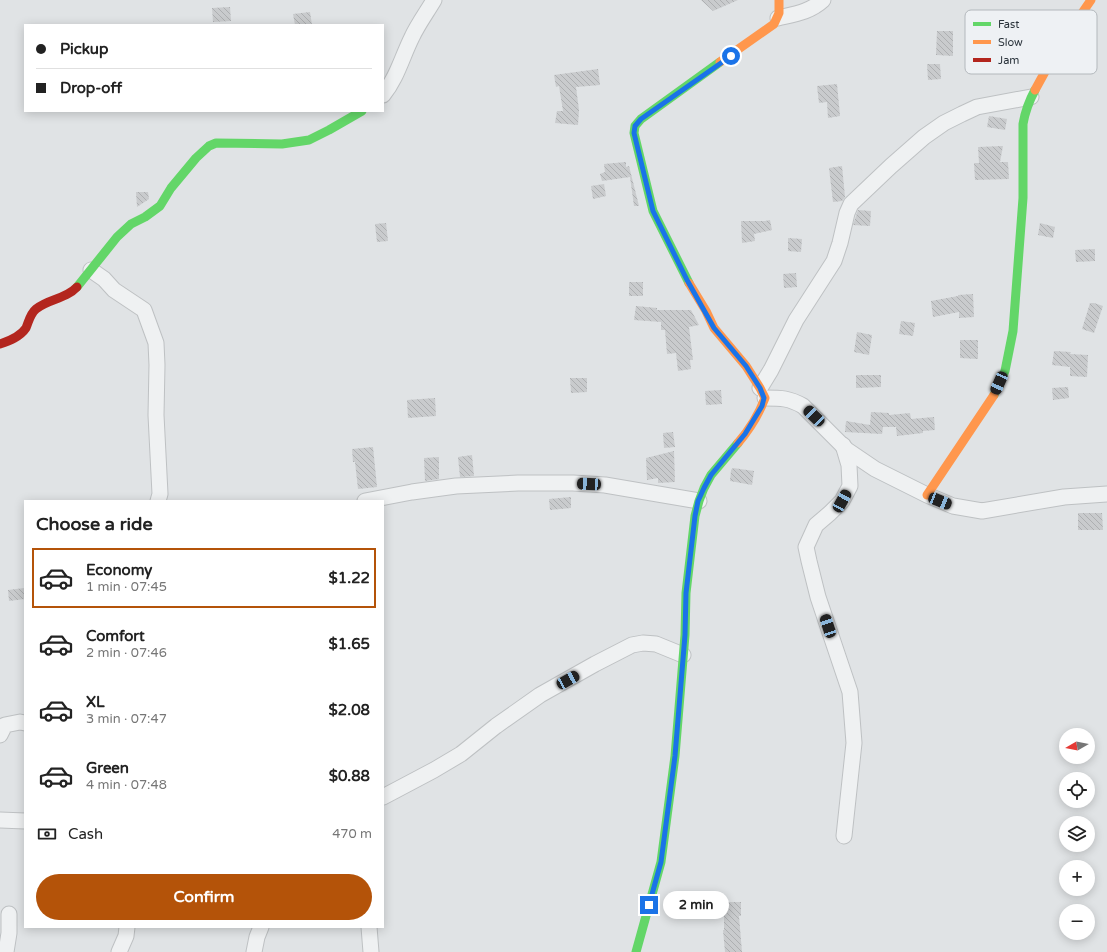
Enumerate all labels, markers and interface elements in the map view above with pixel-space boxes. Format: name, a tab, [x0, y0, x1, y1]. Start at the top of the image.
legend	[965, 10, 1097, 74]
text: Fast	[998, 18, 1019, 31]
text: Slow	[998, 36, 1023, 49]
text: Pickup	[60, 40, 108, 58]
route start	[722, 47, 740, 65]
text: Jam	[998, 54, 1019, 67]
text: Drop-off	[60, 79, 122, 97]
car	[989, 370, 1009, 396]
car	[801, 403, 827, 429]
car	[577, 477, 601, 491]
car	[831, 488, 853, 514]
car	[927, 491, 953, 511]
text: Choose a ride	[36, 513, 153, 535]
icon: car	[38, 560, 74, 596]
text: Economy	[86, 561, 152, 579]
text: $1.22	[329, 569, 370, 587]
text: 1 min · 07:45	[86, 579, 167, 595]
car	[819, 613, 837, 639]
icon: car	[38, 626, 74, 662]
text: Comfort	[86, 627, 145, 645]
text: $1.65	[329, 635, 370, 653]
text: 2 min · 07:46	[86, 645, 167, 661]
car	[555, 669, 581, 691]
icon: car	[38, 692, 74, 728]
text: XL	[86, 693, 105, 711]
text: $2.08	[329, 701, 370, 719]
text: 3 min · 07:47	[86, 711, 167, 727]
north arrow	[1059, 728, 1095, 764]
map controls	[1059, 728, 1095, 940]
icon: car	[38, 758, 74, 794]
text: Green	[86, 759, 129, 777]
text: $0.88	[329, 767, 370, 785]
button: locate	[1059, 772, 1095, 808]
text: 4 min · 07:48	[86, 777, 167, 793]
button: layers	[1059, 816, 1095, 852]
icon: cash	[36, 823, 58, 845]
text: Cash	[68, 825, 103, 843]
text: 470 m	[332, 826, 372, 842]
button: +	[1059, 860, 1095, 896]
button: Confirm	[36, 874, 372, 920]
callout: 2 min	[663, 891, 729, 919]
route end	[640, 896, 658, 914]
text: 2 min	[679, 897, 713, 913]
button: −	[1059, 904, 1095, 940]

